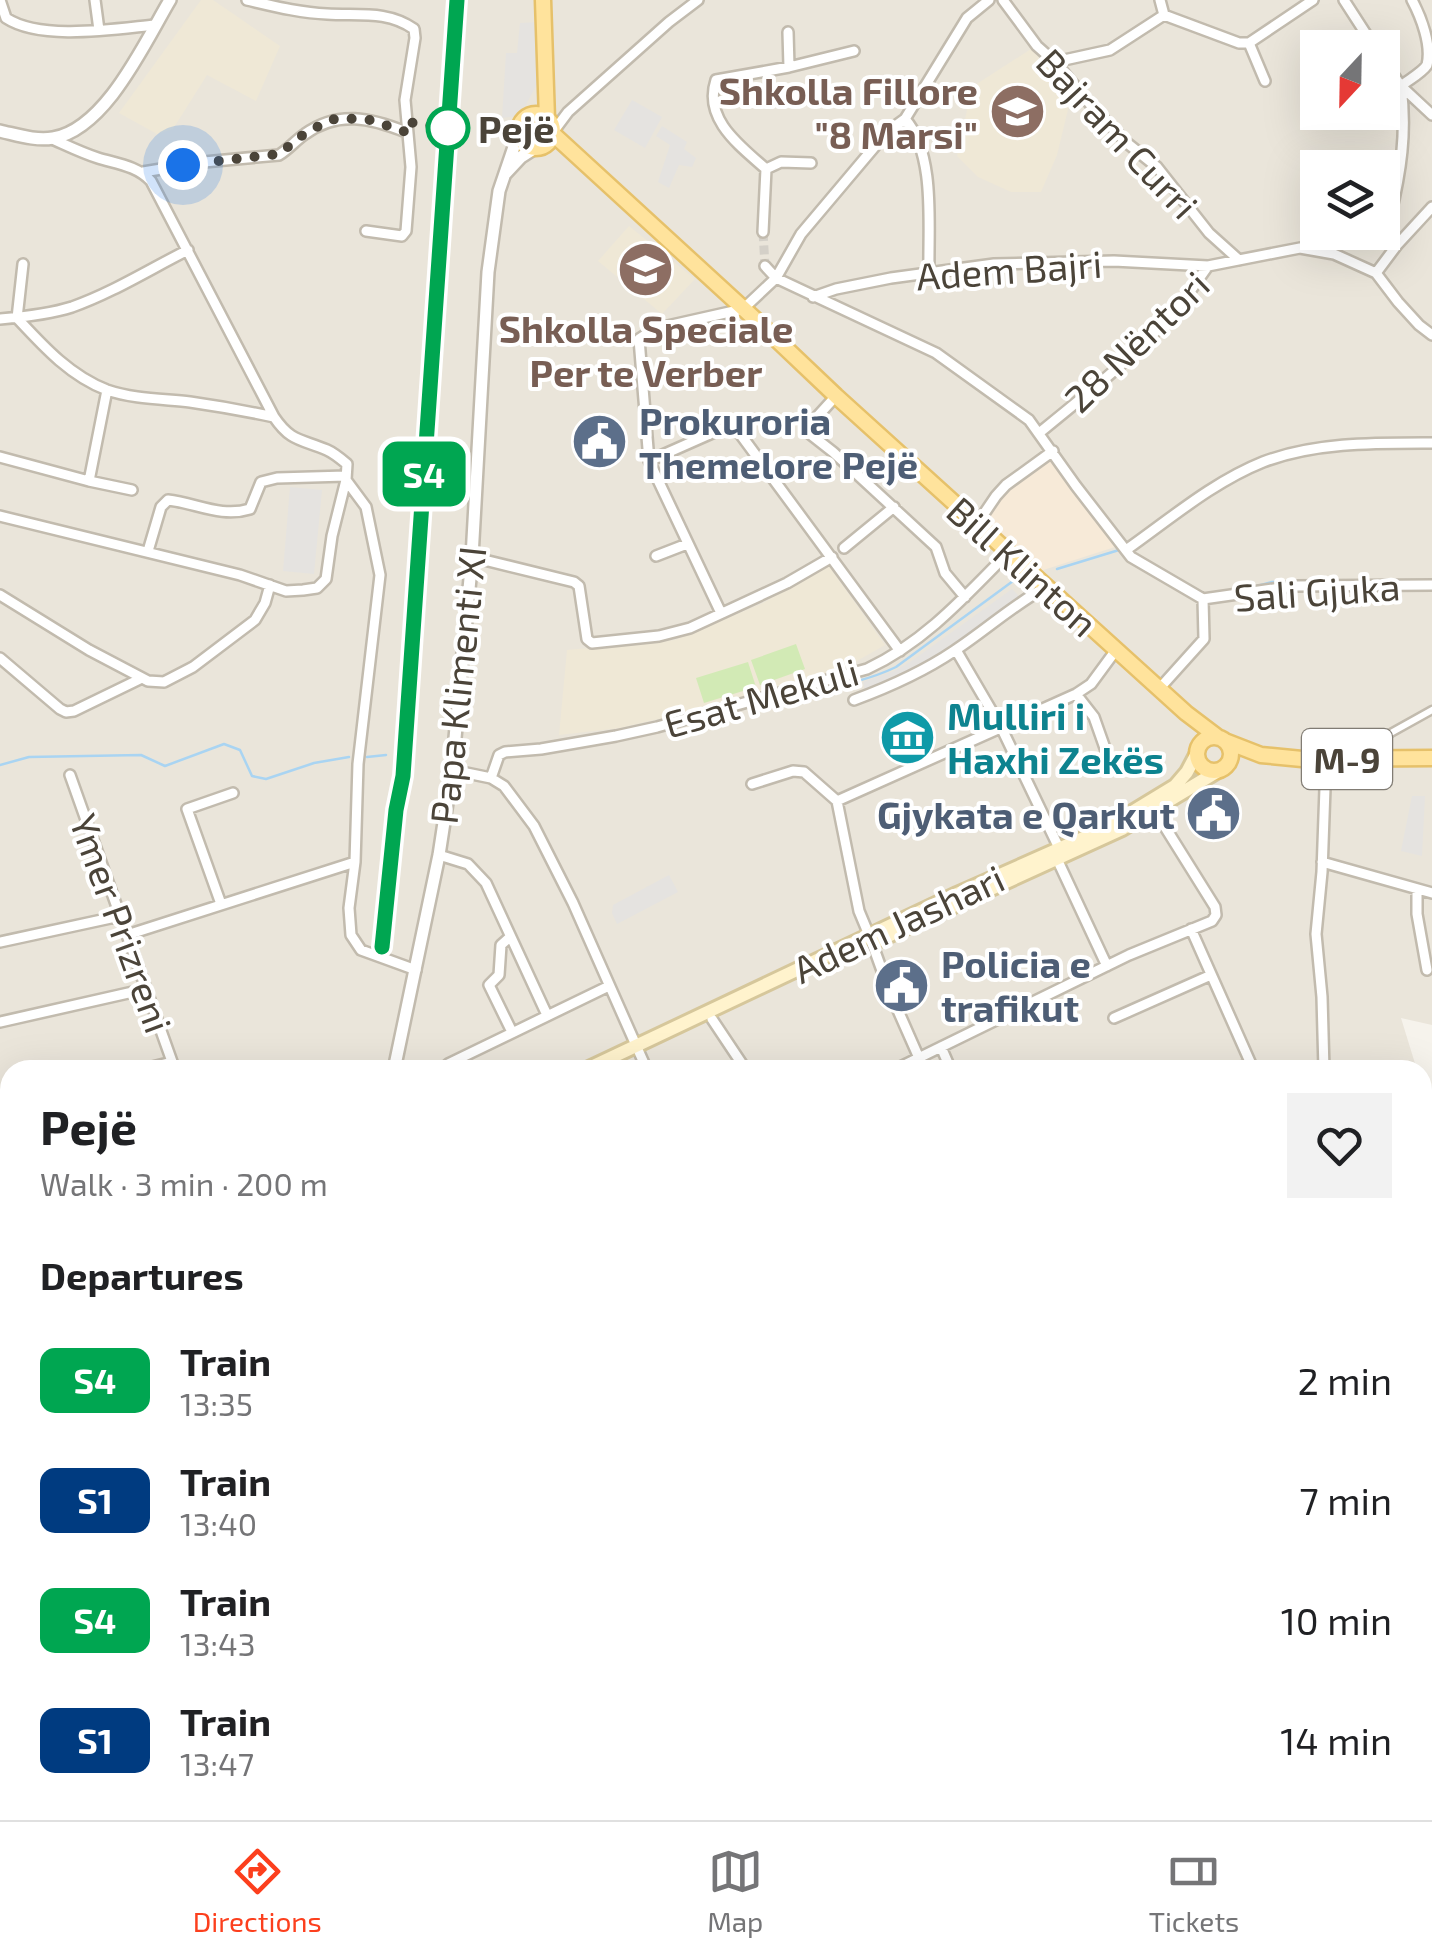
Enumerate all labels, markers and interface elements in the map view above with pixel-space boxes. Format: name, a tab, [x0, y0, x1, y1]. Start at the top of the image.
north arrow	[1300, 30, 1400, 130]
map controls	[1300, 30, 1400, 250]
street label: Bajram Curri	[1028, 39, 1208, 227]
place label: Shkolla Fillore "8 Marsi"	[719, 67, 978, 157]
school or university icon: Shkolla Fillore "8 Marsi"	[987, 82, 1047, 142]
place label: Pejë	[478, 105, 555, 151]
marker: Pejë	[427, 107, 469, 149]
your location	[158, 140, 208, 190]
button: layers	[1300, 150, 1400, 250]
school or university icon: Shkolla Speciale Per te Verber	[616, 240, 676, 300]
street label: Adem Bajri	[915, 240, 1103, 298]
street label: 28 Nëntori	[1054, 261, 1218, 421]
place label: Shkolla Speciale Per te Verber	[499, 305, 793, 395]
place label: Prokuroria Themelore Pejë	[639, 397, 918, 487]
public building icon: Prokuroria Themelore Pejë	[570, 412, 630, 472]
line badge: S4	[379, 442, 469, 506]
text: S4	[403, 453, 445, 495]
street label: Bill Klinton	[938, 487, 1108, 645]
street label: Papa Klimenti XI	[420, 544, 494, 826]
street label: Sali Gjuka	[1232, 562, 1402, 620]
street label: Esat Mekuli	[659, 647, 863, 747]
place label: Mulliri i Haxhi Zekës	[947, 692, 1164, 782]
museum icon: Mulliri i Haxhi Zekës	[878, 707, 938, 767]
road number: M-9	[1302, 729, 1392, 789]
public building icon: Gjykata e Qarkut	[1184, 784, 1244, 844]
place label: Gjykata e Qarkut	[877, 791, 1175, 838]
street label: Ymer Prizreni	[61, 807, 183, 1039]
street label: Adem Jashari	[785, 854, 1011, 992]
place label: Policia e trafikut	[941, 940, 1091, 1030]
public building icon: Policia e trafikut	[872, 955, 932, 1015]
button: heart	[1287, 1093, 1392, 1198]
text: Pejë	[40, 1097, 137, 1155]
text: Walk · 3 min · 200 m	[40, 1164, 328, 1202]
text: Departures	[40, 1252, 244, 1298]
text: Train	[180, 1338, 271, 1384]
text: 2 min	[1297, 1357, 1392, 1403]
text: S4	[74, 1359, 116, 1401]
text: 13:35	[180, 1384, 253, 1422]
text: Train	[180, 1458, 271, 1504]
text: 7 min	[1299, 1477, 1392, 1523]
text: S1	[77, 1479, 113, 1521]
text: 13:40	[180, 1504, 257, 1542]
text: Train	[180, 1578, 271, 1624]
text: 10 min	[1281, 1597, 1392, 1643]
text: S4	[74, 1599, 116, 1641]
text: 13:43	[180, 1624, 256, 1662]
text: Train	[180, 1698, 271, 1744]
text: 14 min	[1280, 1717, 1392, 1763]
text: S1	[77, 1719, 113, 1761]
text: 13:47	[180, 1744, 254, 1782]
tab: Directions	[193, 1844, 322, 1938]
tab: Map	[707, 1844, 763, 1938]
tab: Tickets	[1149, 1844, 1239, 1938]

